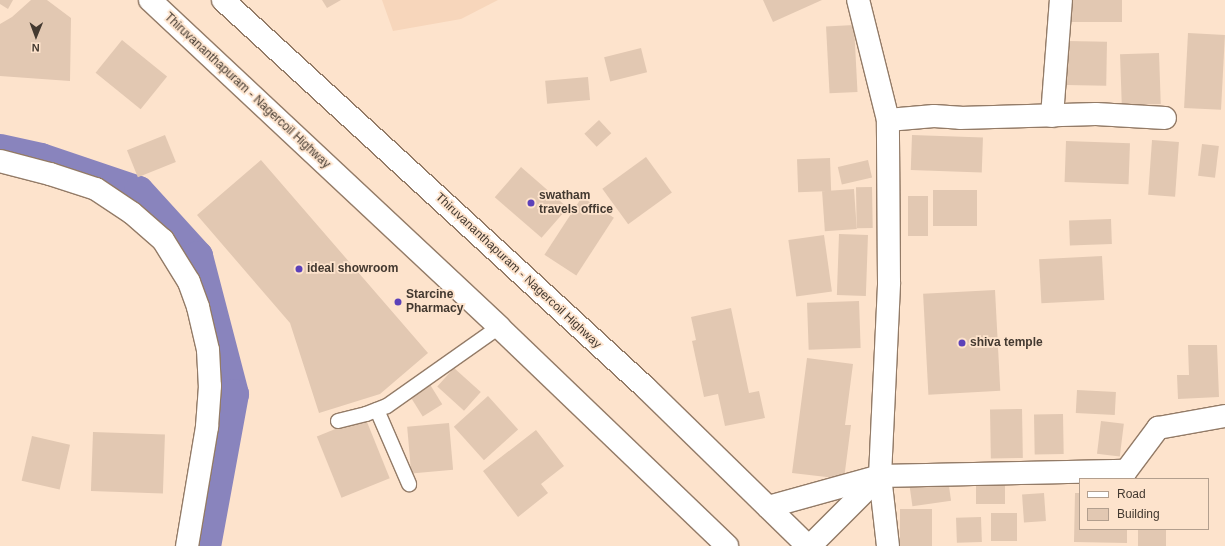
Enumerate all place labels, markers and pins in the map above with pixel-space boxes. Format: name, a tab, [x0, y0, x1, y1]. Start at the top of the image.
place label: swatham travels office	[539, 189, 613, 217]
marker: swatham travels office	[526, 198, 536, 208]
place label: ideal showroom	[307, 262, 398, 276]
marker: ideal showroom	[294, 264, 304, 274]
place label: Starcine Pharmacy	[406, 288, 463, 316]
marker: Starcine Pharmacy	[393, 297, 403, 307]
place label: shiva temple	[970, 336, 1043, 350]
marker: shiva temple	[957, 338, 967, 348]

